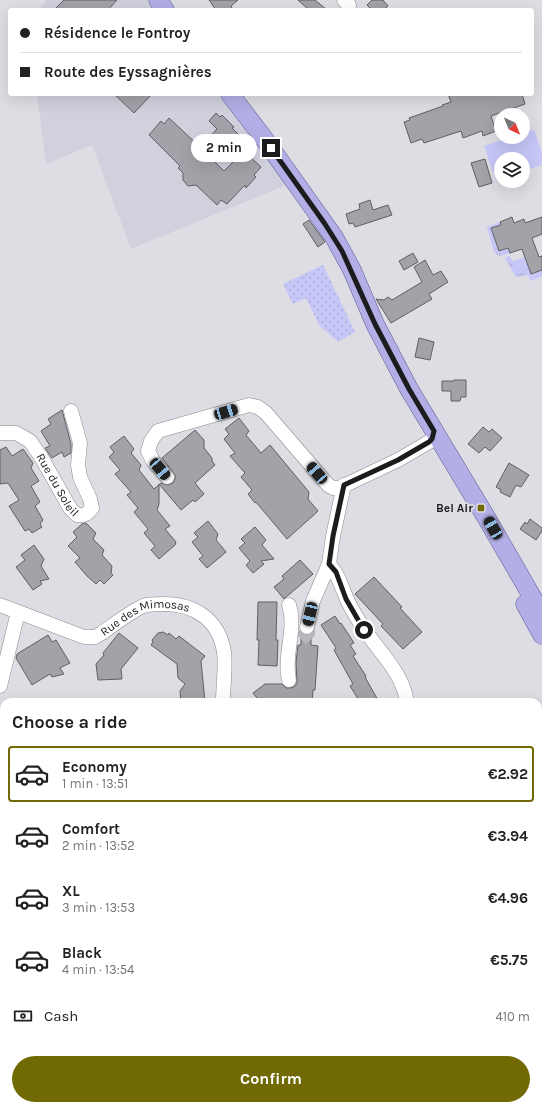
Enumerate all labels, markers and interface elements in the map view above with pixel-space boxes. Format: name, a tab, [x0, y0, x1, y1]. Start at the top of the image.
text: Résidence le Fontroy	[44, 24, 190, 42]
text: Route des Eyssagnières	[44, 63, 212, 81]
north arrow	[494, 108, 530, 144]
map controls	[494, 108, 530, 188]
callout: 2 min	[191, 134, 257, 162]
route end	[262, 139, 280, 157]
text: 2 min	[206, 140, 242, 155]
button: layers	[494, 152, 530, 188]
car	[213, 403, 239, 421]
street label: Rue du Soleil	[33, 451, 82, 520]
car	[148, 456, 172, 482]
car	[305, 460, 329, 486]
place label: Bel Air	[436, 501, 473, 515]
marker: Bel Air	[476, 503, 486, 513]
car	[482, 515, 504, 541]
street label: Rue des Mimosas	[98, 597, 192, 639]
car	[301, 601, 319, 627]
route start	[355, 621, 373, 639]
text: Choose a ride	[12, 711, 127, 733]
icon: car	[14, 756, 50, 792]
text: Economy	[62, 758, 127, 776]
text: €2.92	[488, 765, 528, 783]
text: 1 min · 13:51	[62, 776, 128, 791]
icon: car	[14, 818, 50, 854]
text: Comfort	[62, 820, 120, 838]
text: €3.94	[488, 827, 528, 845]
text: 2 min · 13:52	[62, 838, 135, 853]
icon: car	[14, 880, 50, 916]
text: XL	[62, 882, 80, 900]
text: €4.96	[488, 889, 528, 907]
text: 3 min · 13:53	[62, 900, 135, 915]
icon: car	[14, 942, 50, 978]
text: Black	[62, 944, 102, 962]
text: €5.75	[490, 951, 528, 969]
text: 4 min · 13:54	[62, 962, 134, 977]
icon: cash	[12, 1005, 34, 1027]
text: Cash	[44, 1007, 78, 1025]
text: 410 m	[495, 1009, 530, 1024]
button: Confirm	[12, 1056, 530, 1102]

